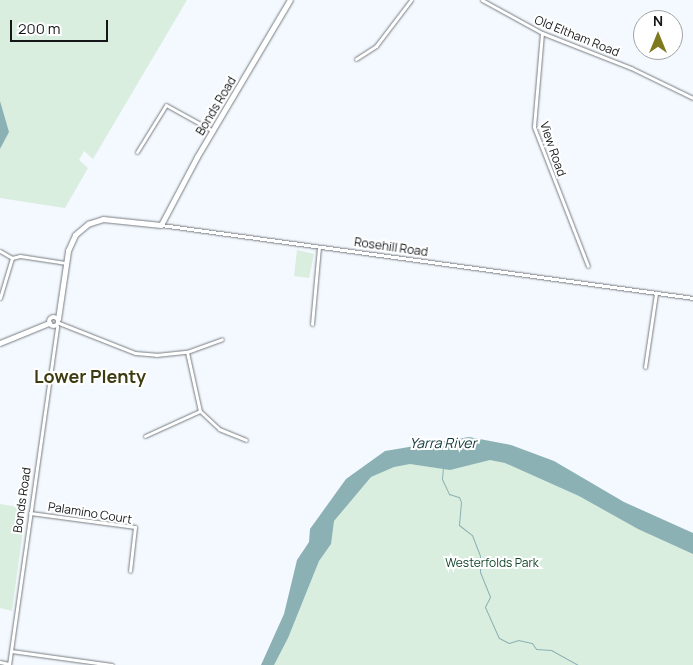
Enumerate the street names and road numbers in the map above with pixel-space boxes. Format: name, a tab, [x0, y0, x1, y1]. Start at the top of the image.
street label: Old Eltham Road	[532, 12, 622, 60]
street label: Bonds Road	[193, 74, 239, 138]
street label: View Road	[537, 120, 569, 178]
street label: Rosehill Road	[353, 235, 429, 259]
street label: Bonds Road	[10, 466, 34, 534]
street label: Palamino Court	[47, 499, 133, 527]

